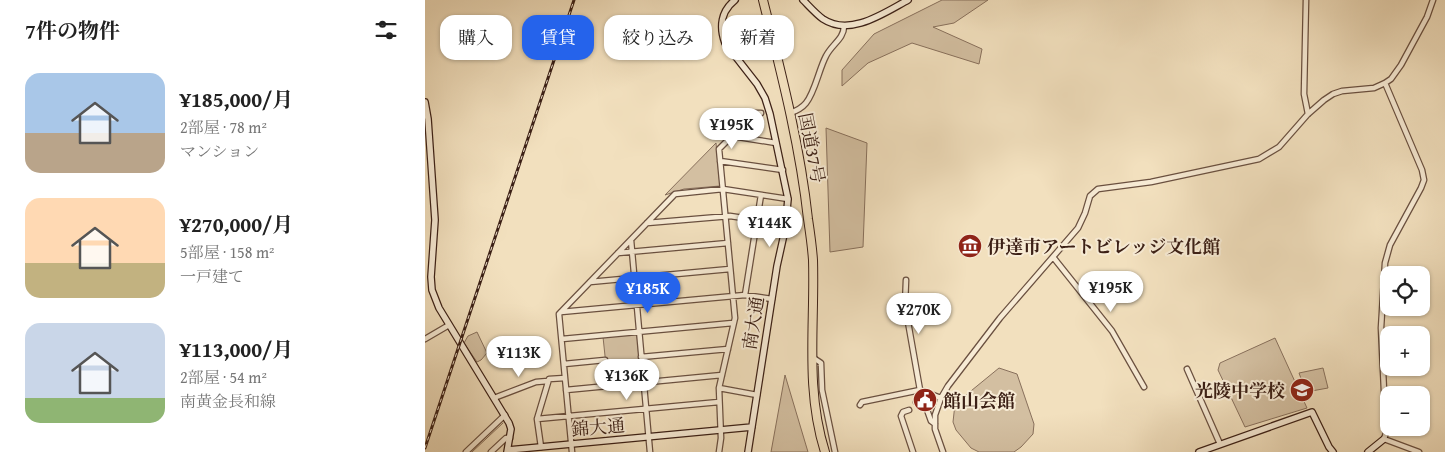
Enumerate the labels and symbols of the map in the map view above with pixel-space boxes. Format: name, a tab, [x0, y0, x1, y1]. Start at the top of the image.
pin: ¥195K	[697, 108, 767, 150]
street label: 国道37号	[792, 110, 832, 186]
pin: ¥144K	[735, 206, 805, 248]
museum icon: 伊達市アートビレッジ文化館	[957, 233, 983, 259]
place label: 伊達市アートビレッジ文化館	[987, 233, 1220, 260]
pin: ¥195K	[1076, 270, 1146, 313]
pin: ¥185K	[613, 272, 683, 314]
pin: ¥270K	[884, 292, 954, 335]
street label: 南大通	[735, 294, 771, 352]
pin: ¥113K	[484, 336, 554, 378]
pin: ¥136K	[592, 358, 662, 401]
place label: 光陵中学校	[1195, 377, 1285, 404]
school or university icon: 光陵中学校	[1289, 377, 1315, 403]
public building icon: 館山会館	[912, 387, 938, 413]
place label: 館山会館	[943, 387, 1015, 414]
street label: 錦大通	[570, 411, 626, 443]

